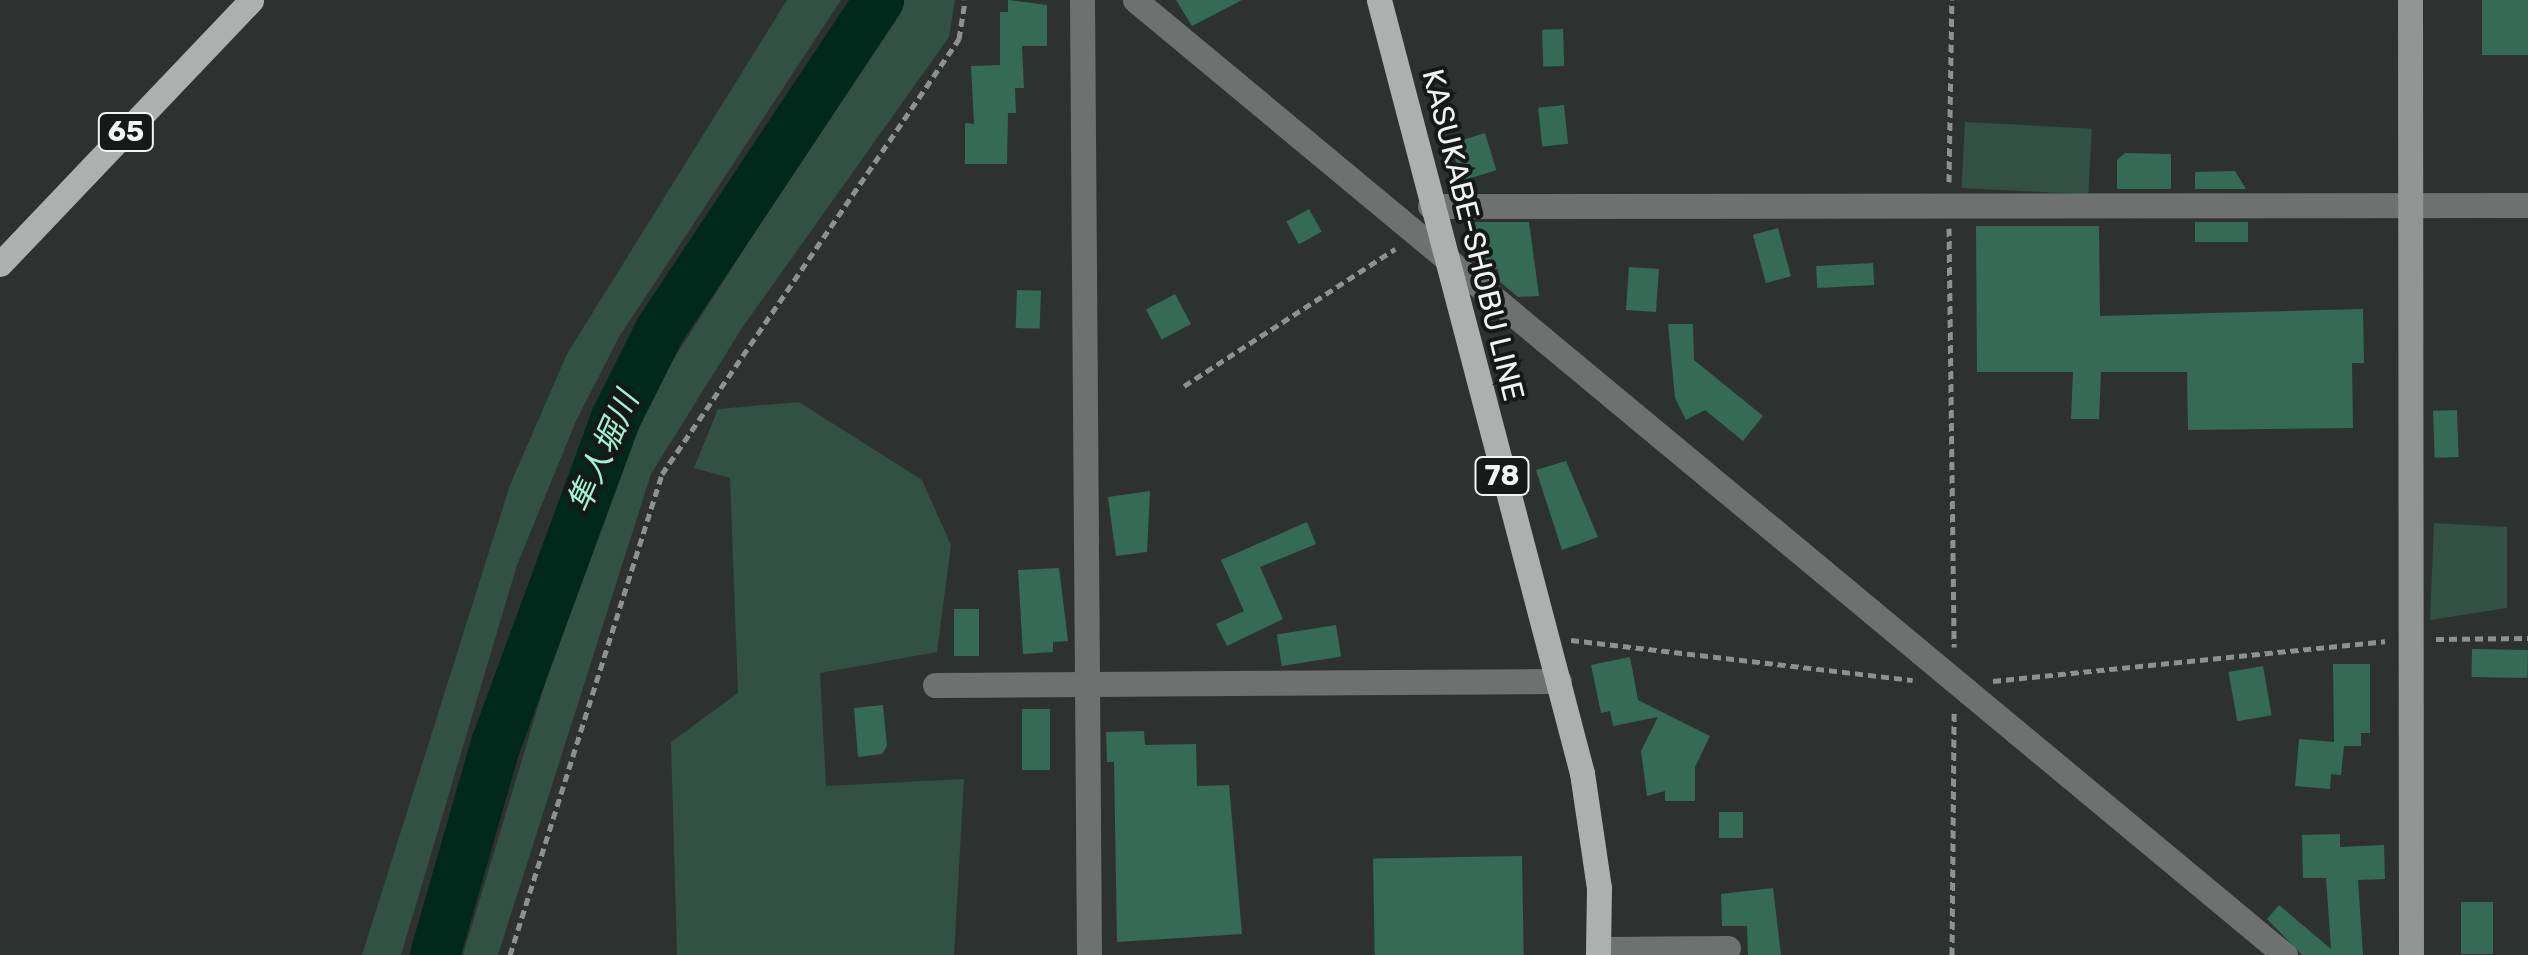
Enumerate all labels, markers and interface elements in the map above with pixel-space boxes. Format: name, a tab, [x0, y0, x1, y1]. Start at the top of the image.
street label: KASUKABE-SHOBU LINE	[1414, 66, 1532, 404]
road number: 65	[96, 109, 156, 155]
water label: 隼人堀川	[559, 386, 647, 518]
road number: 78	[1474, 453, 1530, 499]

